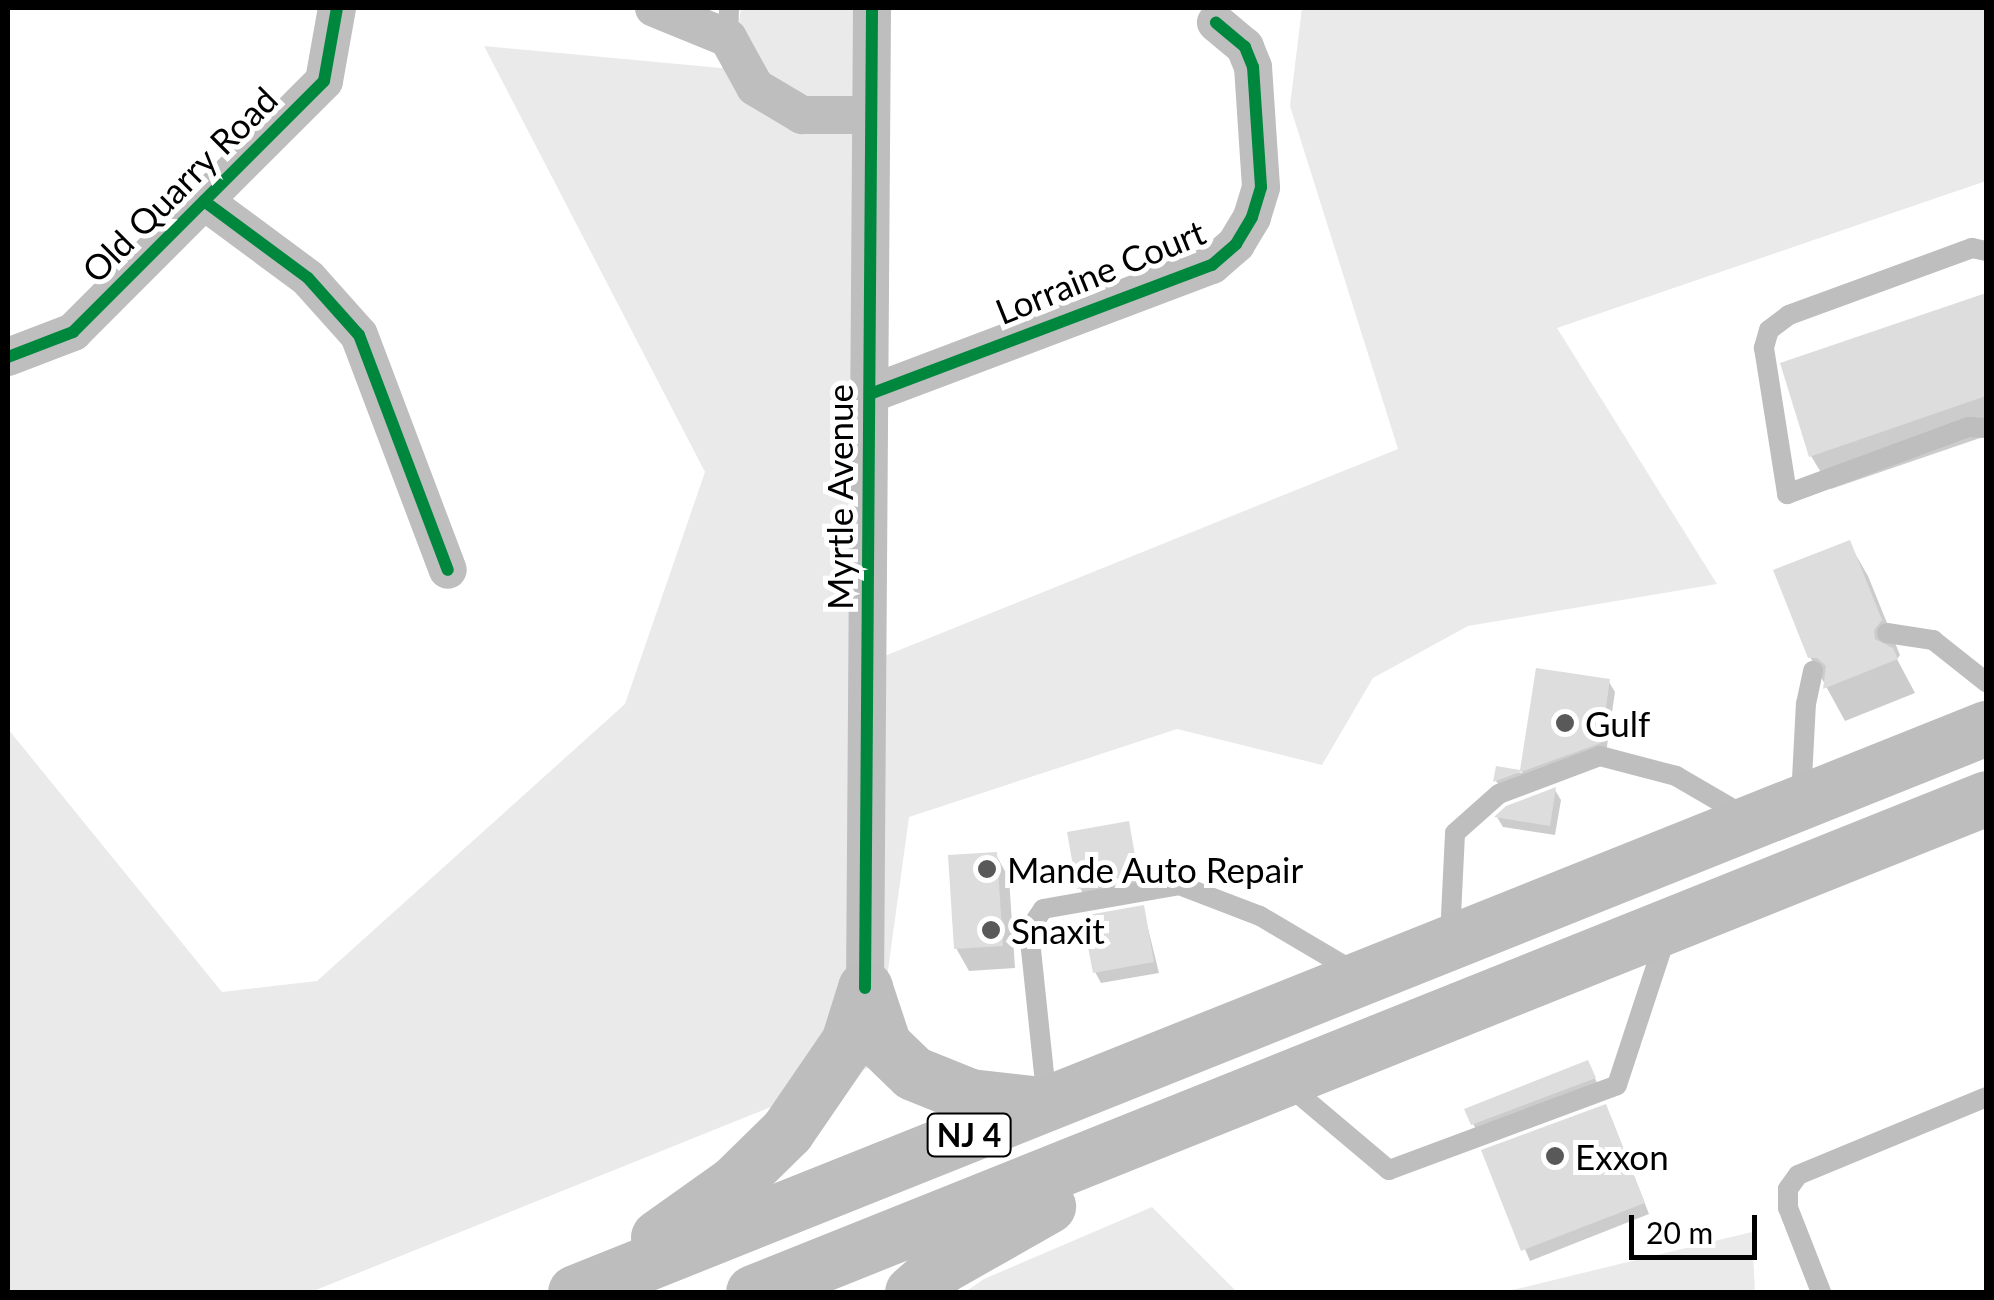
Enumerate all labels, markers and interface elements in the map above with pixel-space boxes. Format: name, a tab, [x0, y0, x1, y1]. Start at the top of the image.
street label: Old Quarry Road	[72, 77, 286, 291]
street label: Lorraine Court	[989, 210, 1211, 332]
street label: Myrtle Avenue	[818, 384, 860, 610]
place label: Gulf	[1585, 702, 1650, 744]
marker: Gulf	[1554, 712, 1576, 734]
place label: Mande Auto Repair	[1007, 848, 1304, 890]
marker: Mande Auto Repair	[976, 858, 998, 880]
place label: Snaxit	[1011, 909, 1105, 951]
marker: Snaxit	[980, 919, 1002, 941]
road number: NJ 4	[926, 1108, 1012, 1162]
place label: Exxon	[1575, 1135, 1669, 1177]
marker: Exxon	[1544, 1145, 1566, 1167]
scale bar	[1634, 1195, 1762, 1257]
text: 20 m	[1646, 1214, 1713, 1250]

